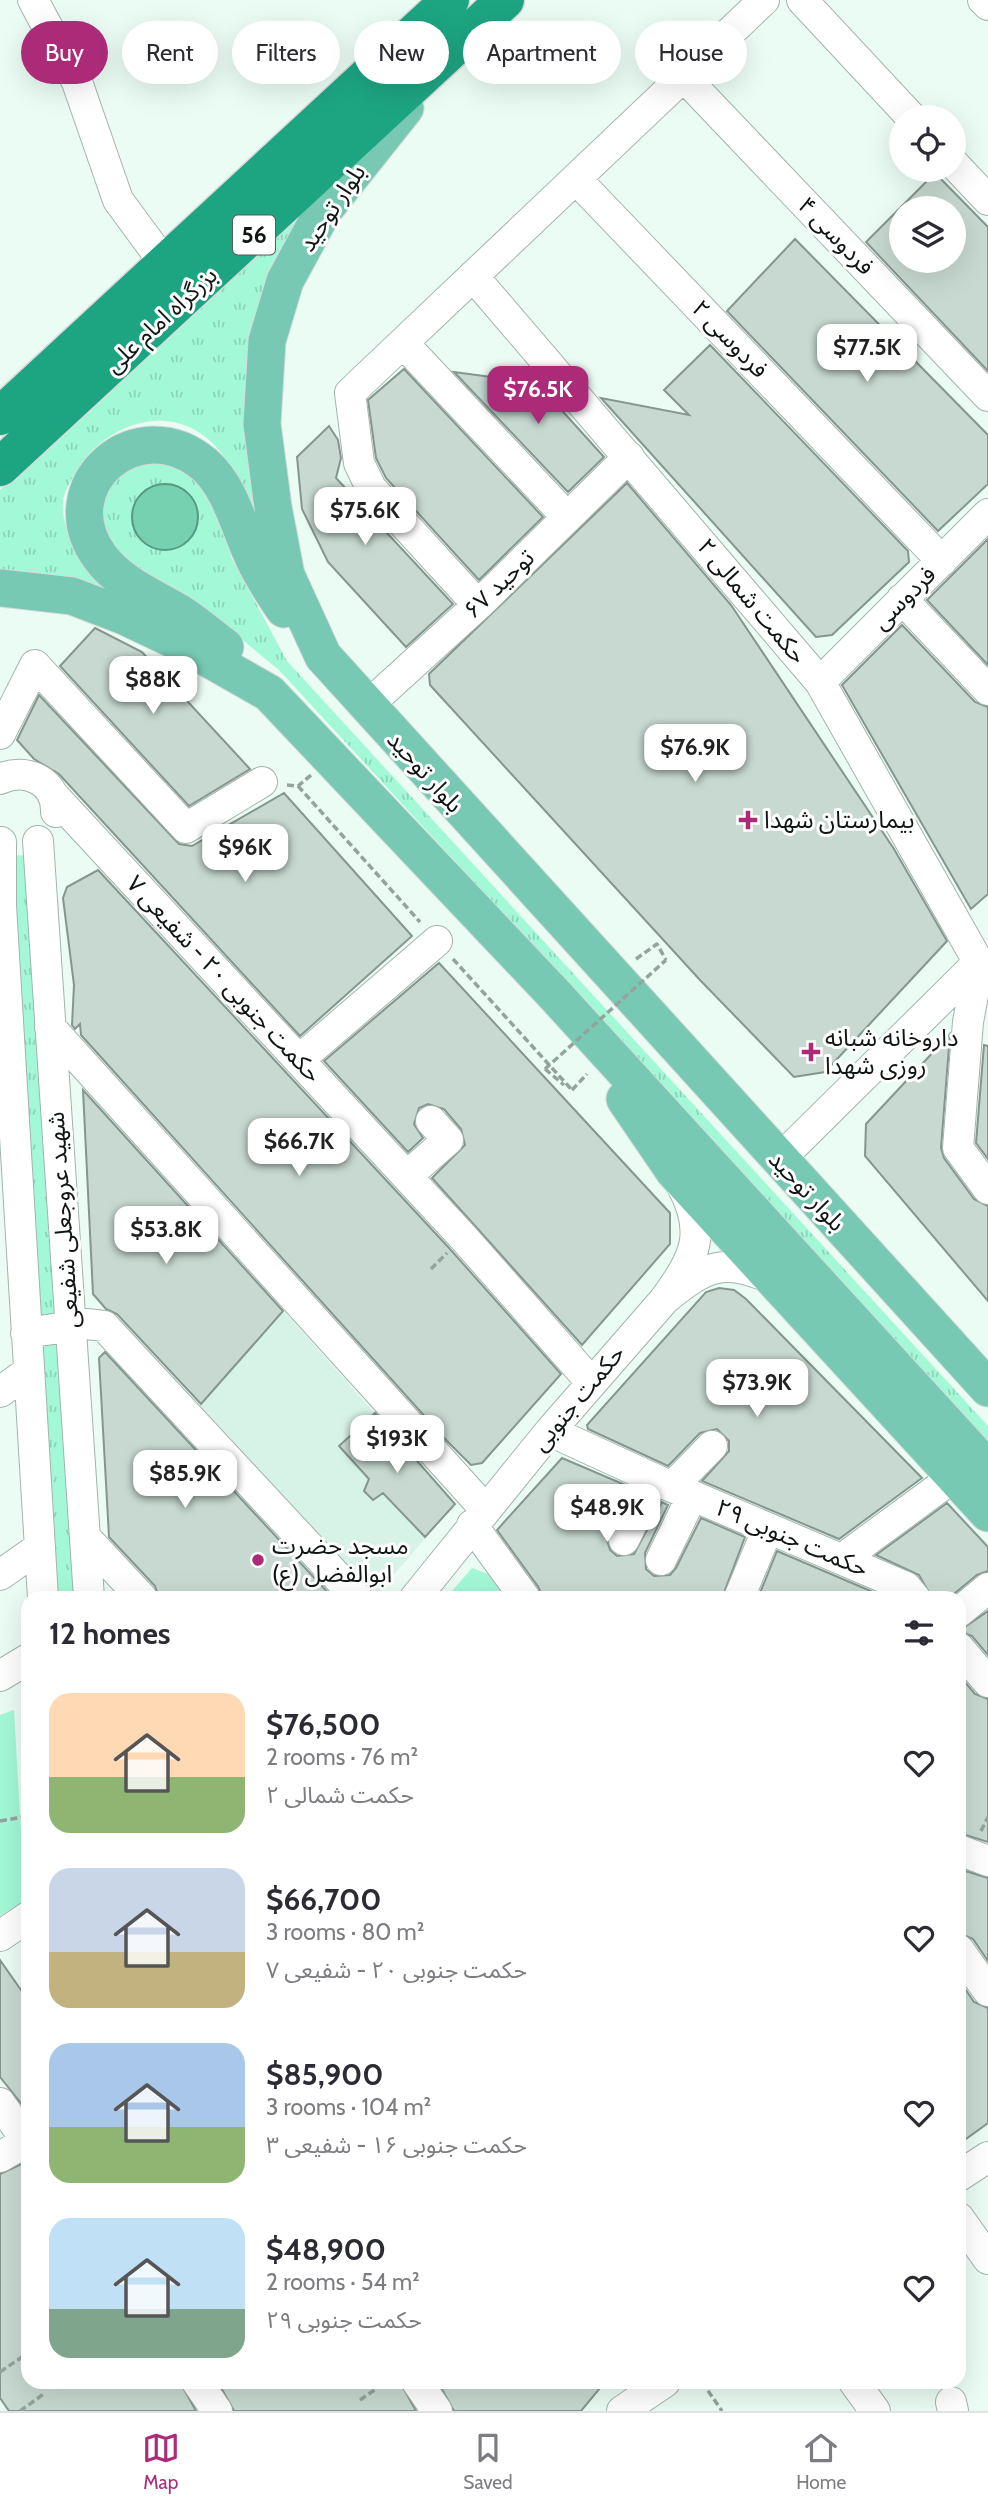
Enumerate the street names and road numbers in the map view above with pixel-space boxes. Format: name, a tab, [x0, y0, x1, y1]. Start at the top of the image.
street label: بلوار توحید	[292, 158, 371, 257]
street label: فردوسی ۴	[792, 191, 881, 281]
road number: 56	[233, 216, 275, 254]
street label: بزرگراه امام علی	[99, 260, 225, 382]
street label: فردوسی ۲	[686, 294, 775, 384]
street label: حکمت شمالی ۲	[692, 532, 813, 669]
street label: توحید ۶۷	[457, 543, 540, 624]
street label: فردوسی	[866, 560, 942, 636]
street label: بلوار توحید	[381, 725, 469, 818]
street label: حکمت جنوبی ۲۰ - شفیعی ۷	[121, 869, 328, 1088]
street label: شهید عروجعلی شفیعی	[40, 1111, 85, 1329]
street label: بلوار توحید	[763, 1144, 852, 1237]
street label: حکمت جنوبی	[525, 1339, 630, 1457]
street label: حکمت جنوبی ۲۹	[712, 1492, 873, 1583]

